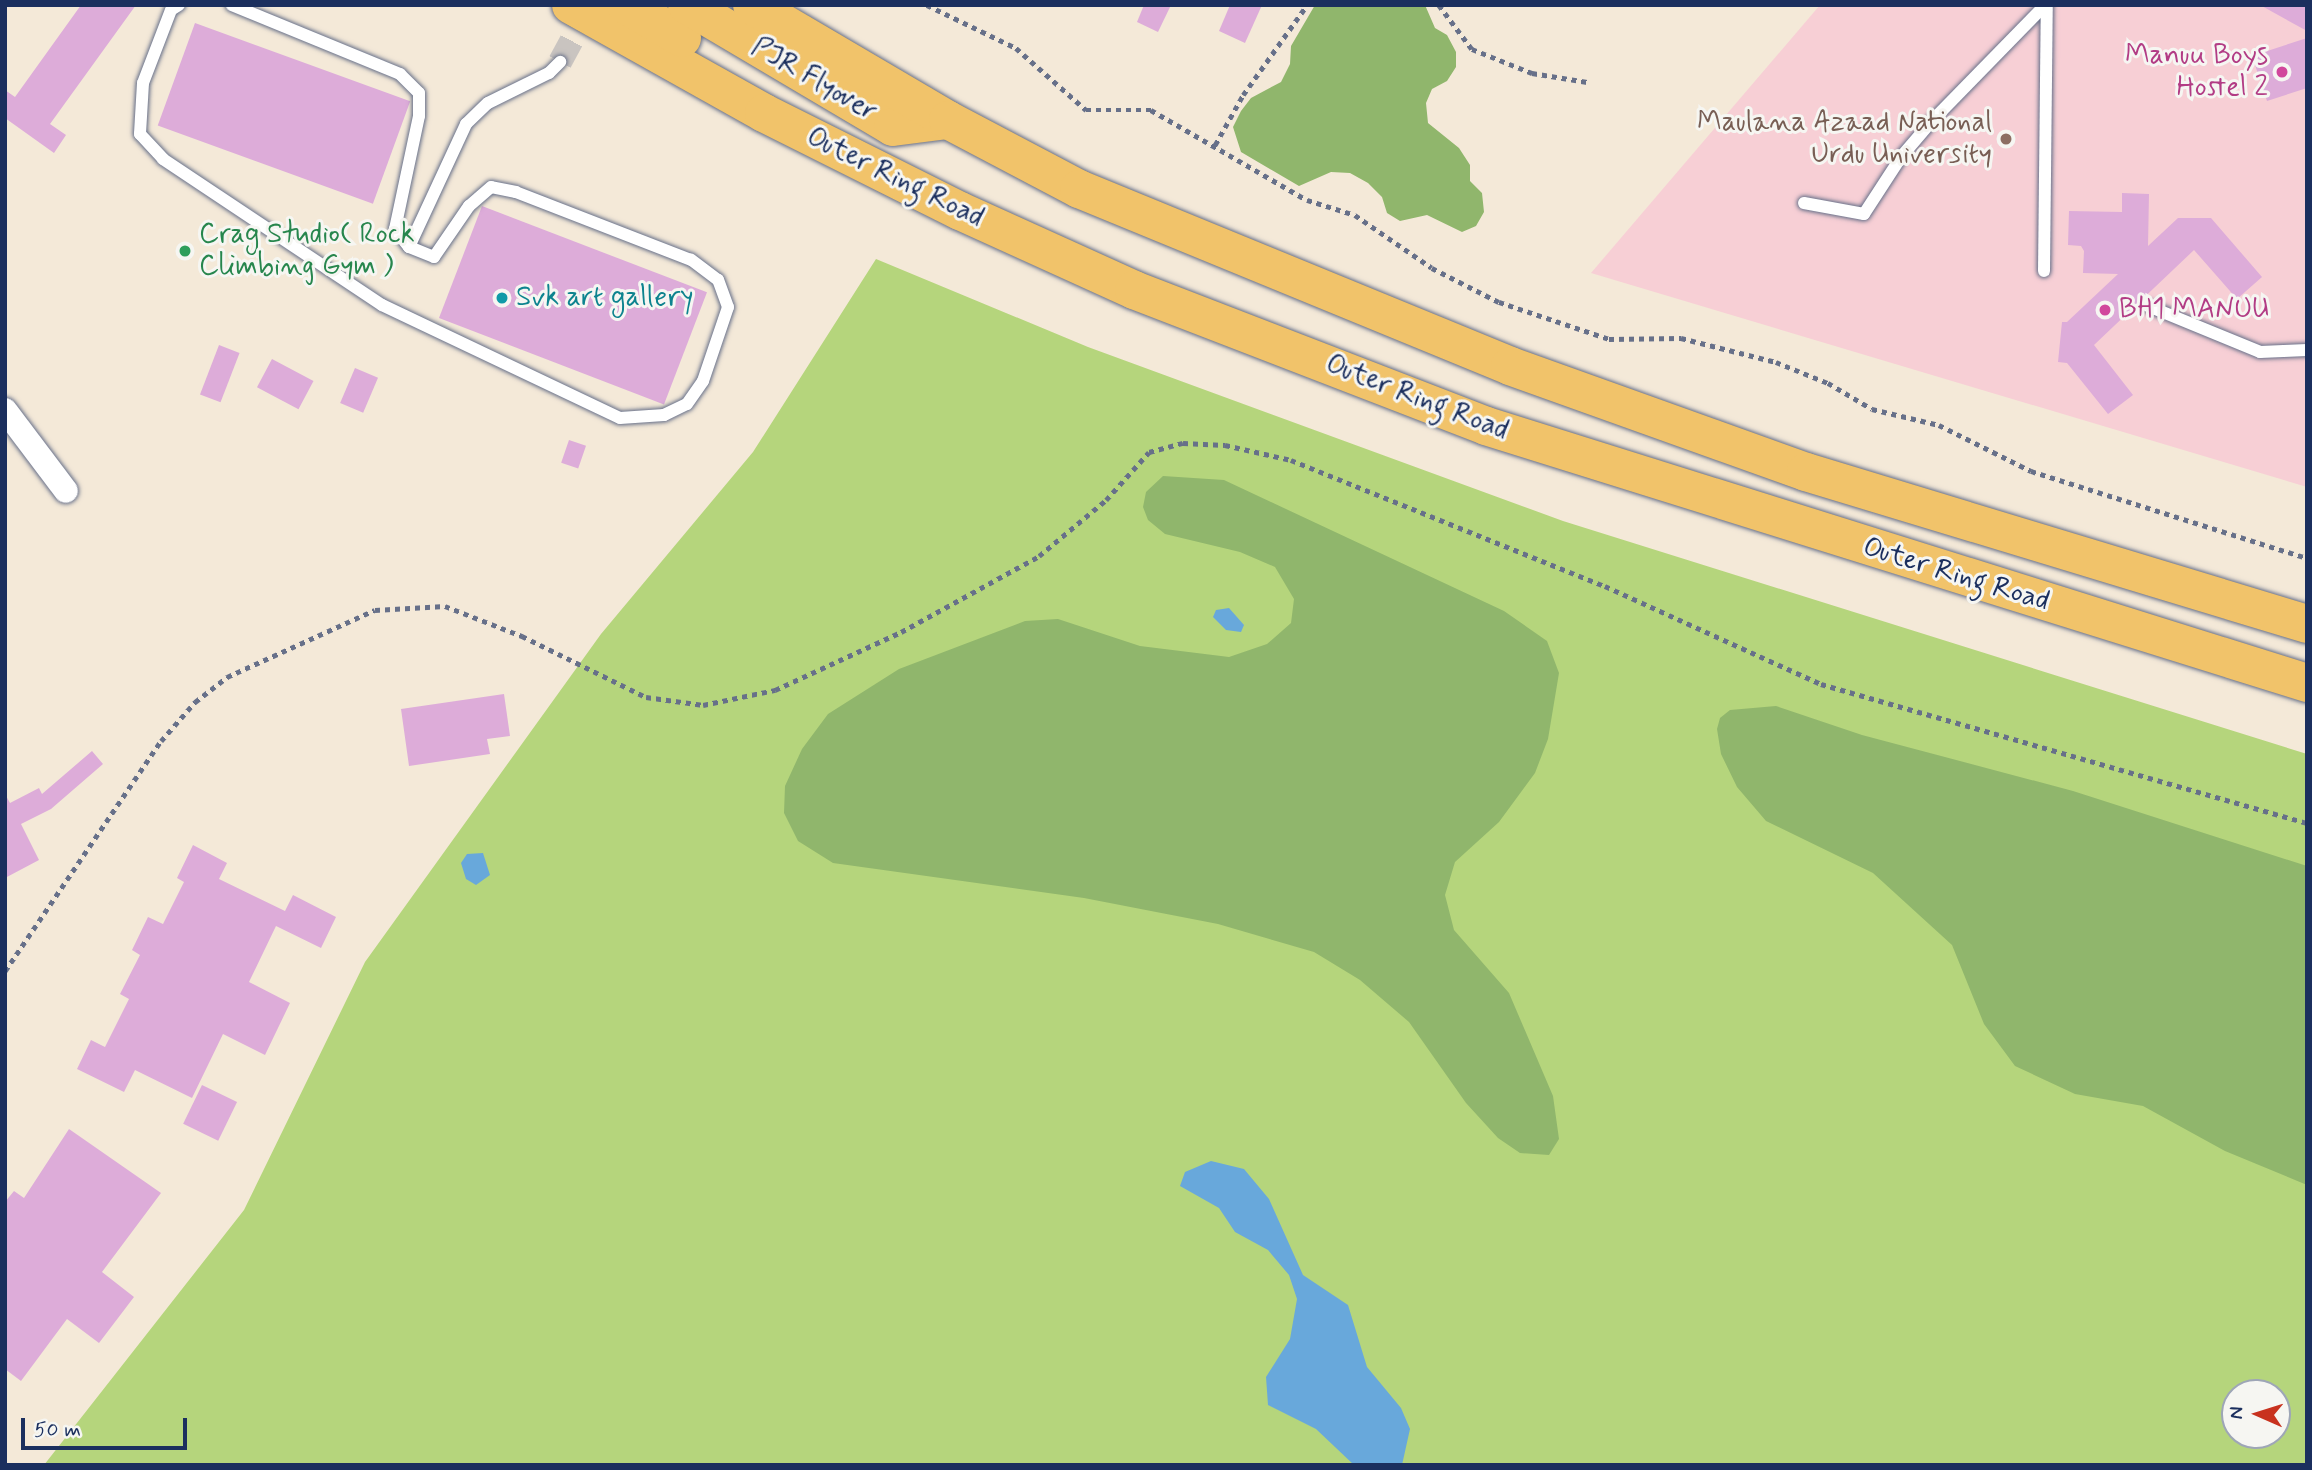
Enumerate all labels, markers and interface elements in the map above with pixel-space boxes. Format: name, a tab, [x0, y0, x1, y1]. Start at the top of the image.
street label: PJR Flyover	[745, 31, 883, 129]
place label: Manuu Boys Hostel 2	[2125, 39, 2268, 105]
marker: Manuu Boys Hostel 2	[2274, 64, 2290, 80]
place label: Maulana Azaad National Urdu University	[1695, 106, 1992, 172]
street label: Outer Ring Road	[802, 121, 988, 235]
marker: Maulana Azaad National Urdu University	[1998, 131, 2014, 147]
place label: Crag Studio( Rock Climbing Gym )	[199, 218, 415, 284]
marker: Crag Studio( Rock Climbing Gym )	[177, 243, 193, 259]
place label: Svk art gallery	[516, 281, 690, 315]
marker: Svk art gallery	[494, 290, 510, 306]
place label: BH1 MANUU	[2119, 293, 2269, 327]
marker: BH1 MANUU	[2097, 302, 2113, 318]
street label: Outer Ring Road	[1322, 348, 1512, 448]
street label: Outer Ring Road	[1860, 531, 2052, 619]
north arrow	[2221, 1379, 2291, 1449]
scale bar	[24, 1404, 191, 1448]
text: N	[2224, 1406, 2249, 1420]
text: 50 m	[34, 1416, 81, 1444]

